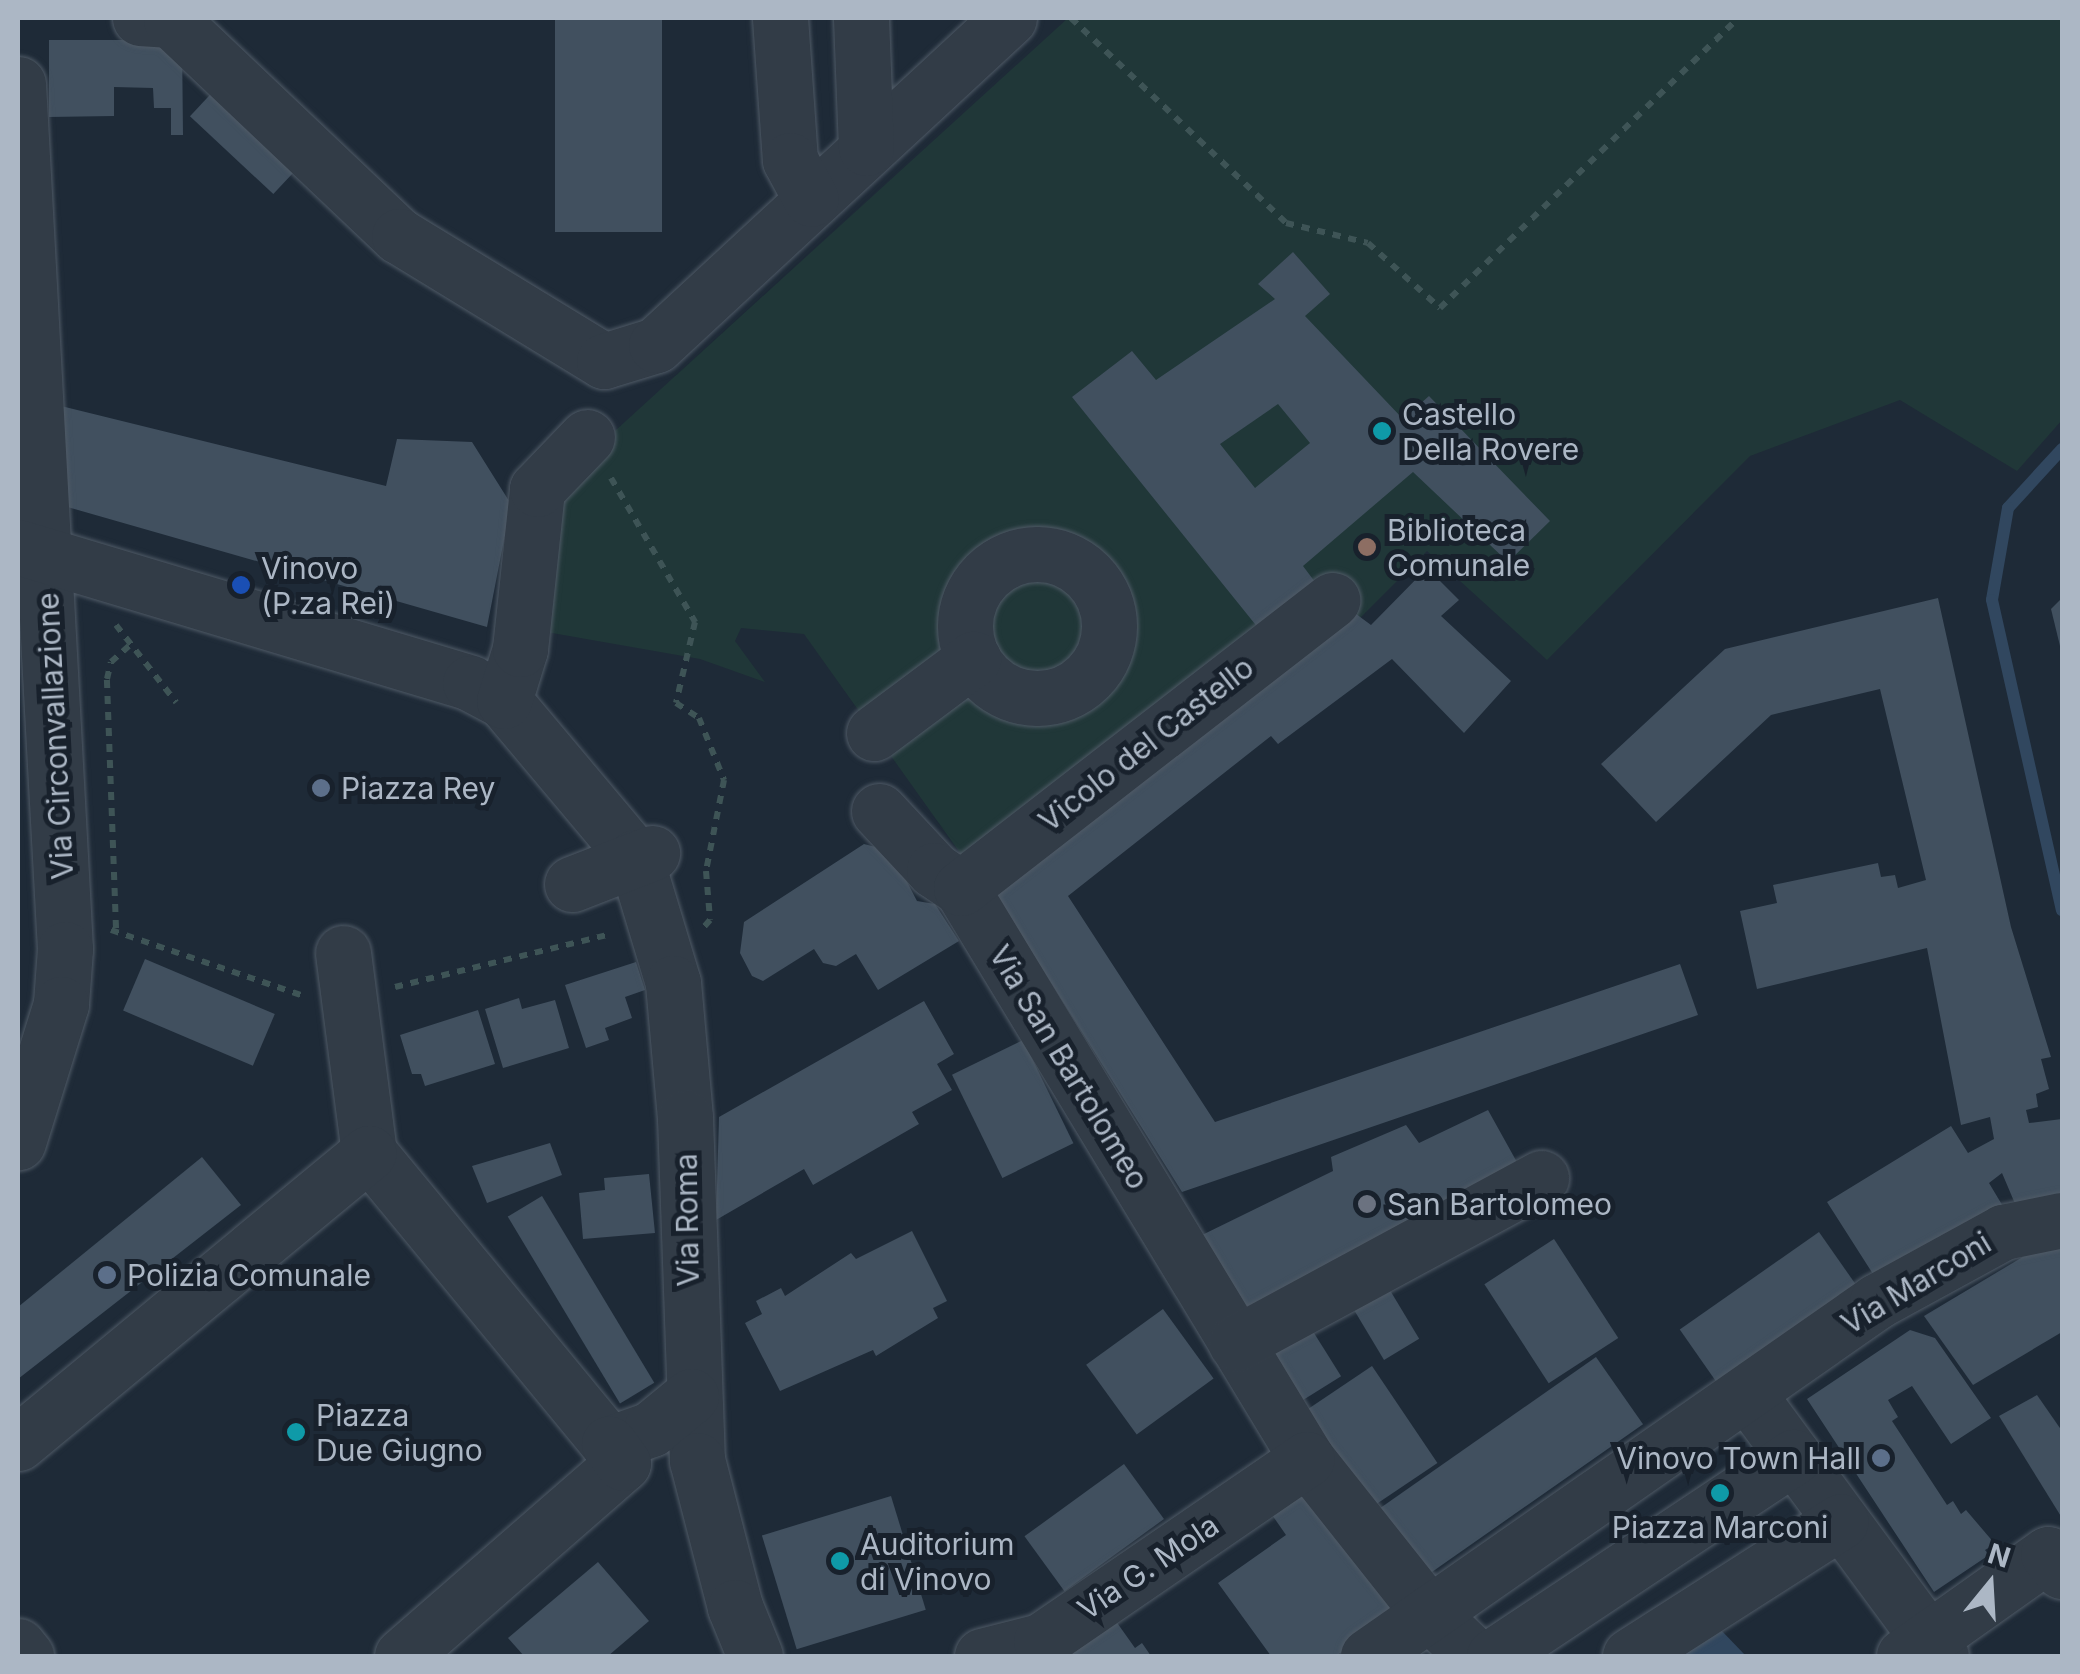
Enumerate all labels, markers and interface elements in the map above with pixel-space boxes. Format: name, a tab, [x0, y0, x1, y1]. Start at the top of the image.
place label: Castello Della Rovere	[1402, 396, 1579, 466]
marker: Castello Della Rovere	[1371, 420, 1393, 442]
place label: Biblioteca Comunale	[1387, 512, 1530, 582]
marker: Biblioteca Comunale	[1356, 536, 1378, 558]
place label: Vinovo (P.za Rei)	[261, 550, 395, 620]
marker: Vinovo (P.za Rei)	[230, 574, 252, 596]
street label: Via Circonvallazione	[29, 591, 81, 881]
street label: Vicolo del Castello	[1032, 649, 1260, 839]
place label: Piazza Rey	[341, 770, 495, 806]
marker: Piazza Rey	[310, 777, 332, 799]
street label: Via San Bartolomeo	[982, 938, 1156, 1196]
street label: Via Roma	[668, 1153, 706, 1287]
place label: San Bartolomeo	[1387, 1186, 1612, 1222]
marker: San Bartolomeo	[1356, 1193, 1378, 1215]
street label: Via Marconi	[1835, 1224, 1997, 1342]
place label: Polizia Comunale	[127, 1257, 371, 1293]
marker: Polizia Comunale	[96, 1264, 118, 1286]
place label: Piazza Due Giugno	[316, 1397, 483, 1468]
marker: Piazza Due Giugno	[285, 1421, 307, 1443]
place label: Vinovo Town Hall	[1616, 1440, 1861, 1476]
marker: Vinovo Town Hall	[1870, 1447, 1892, 1469]
marker: Piazza Marconi	[1709, 1482, 1731, 1504]
street label: Via G. Mola	[1071, 1507, 1225, 1627]
place label: Piazza Marconi	[1612, 1509, 1828, 1545]
place label: Auditorium di Vinovo	[860, 1526, 1015, 1596]
north arrow	[1940, 1534, 2040, 1634]
text: N	[1984, 1536, 2015, 1575]
marker: Auditorium di Vinovo	[829, 1550, 851, 1572]

